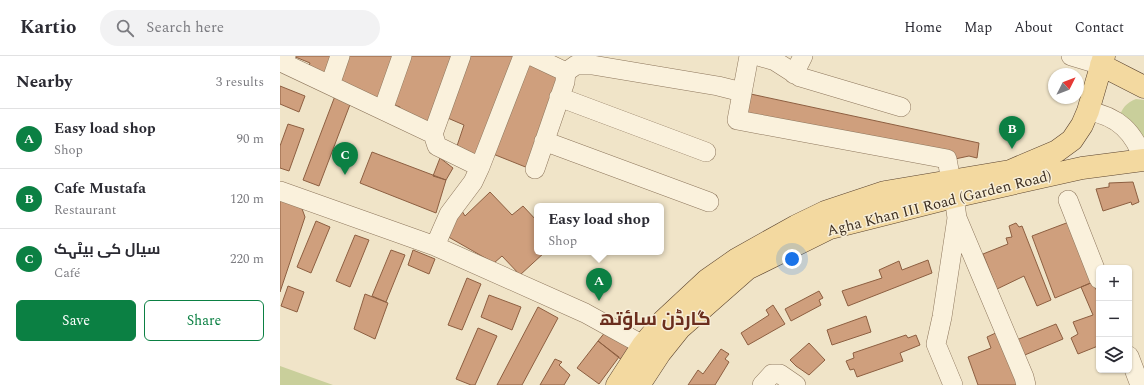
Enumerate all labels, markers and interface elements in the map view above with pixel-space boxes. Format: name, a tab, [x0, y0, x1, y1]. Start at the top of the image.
search box	[100, 10, 380, 46]
text: Kartio	[20, 13, 76, 42]
text: Search here	[146, 16, 224, 39]
icon: search	[114, 17, 136, 39]
text: Home	[904, 17, 942, 38]
text: Map	[964, 17, 992, 38]
text: About	[1014, 17, 1053, 38]
text: Contact	[1075, 17, 1124, 38]
north arrow	[1048, 68, 1084, 104]
text: Nearby	[16, 69, 72, 95]
text: 3 results	[216, 72, 264, 92]
pin: B	[999, 116, 1025, 149]
text: Easy load shop	[54, 117, 156, 140]
text: A	[24, 129, 34, 149]
text: 90 m	[237, 129, 264, 149]
text: Shop	[54, 140, 83, 160]
pin: C	[332, 142, 358, 175]
street label: Agha Khan III Road (Garden Road)	[824, 164, 1054, 243]
text: Cafe Mustafa	[54, 177, 146, 200]
text: B	[24, 189, 34, 209]
text: 120 m	[230, 189, 264, 209]
text: Restaurant	[54, 200, 116, 220]
popup	[534, 203, 664, 255]
text: Easy load shop	[548, 208, 650, 231]
text: Shop	[548, 231, 577, 251]
text: سیال کی بیٹہک	[54, 238, 160, 261]
text: C	[24, 249, 34, 269]
text: 220 m	[230, 249, 264, 269]
your location	[782, 249, 802, 269]
text: Café	[54, 263, 80, 283]
map controls	[1096, 265, 1132, 373]
button: +	[1096, 265, 1132, 301]
pin: A	[586, 268, 612, 301]
button: Save	[16, 300, 136, 341]
button: Share	[144, 300, 264, 341]
button: −	[1096, 301, 1132, 337]
district label: گارڈن ساؤتھ	[599, 305, 711, 334]
button: layers	[1096, 337, 1132, 373]

